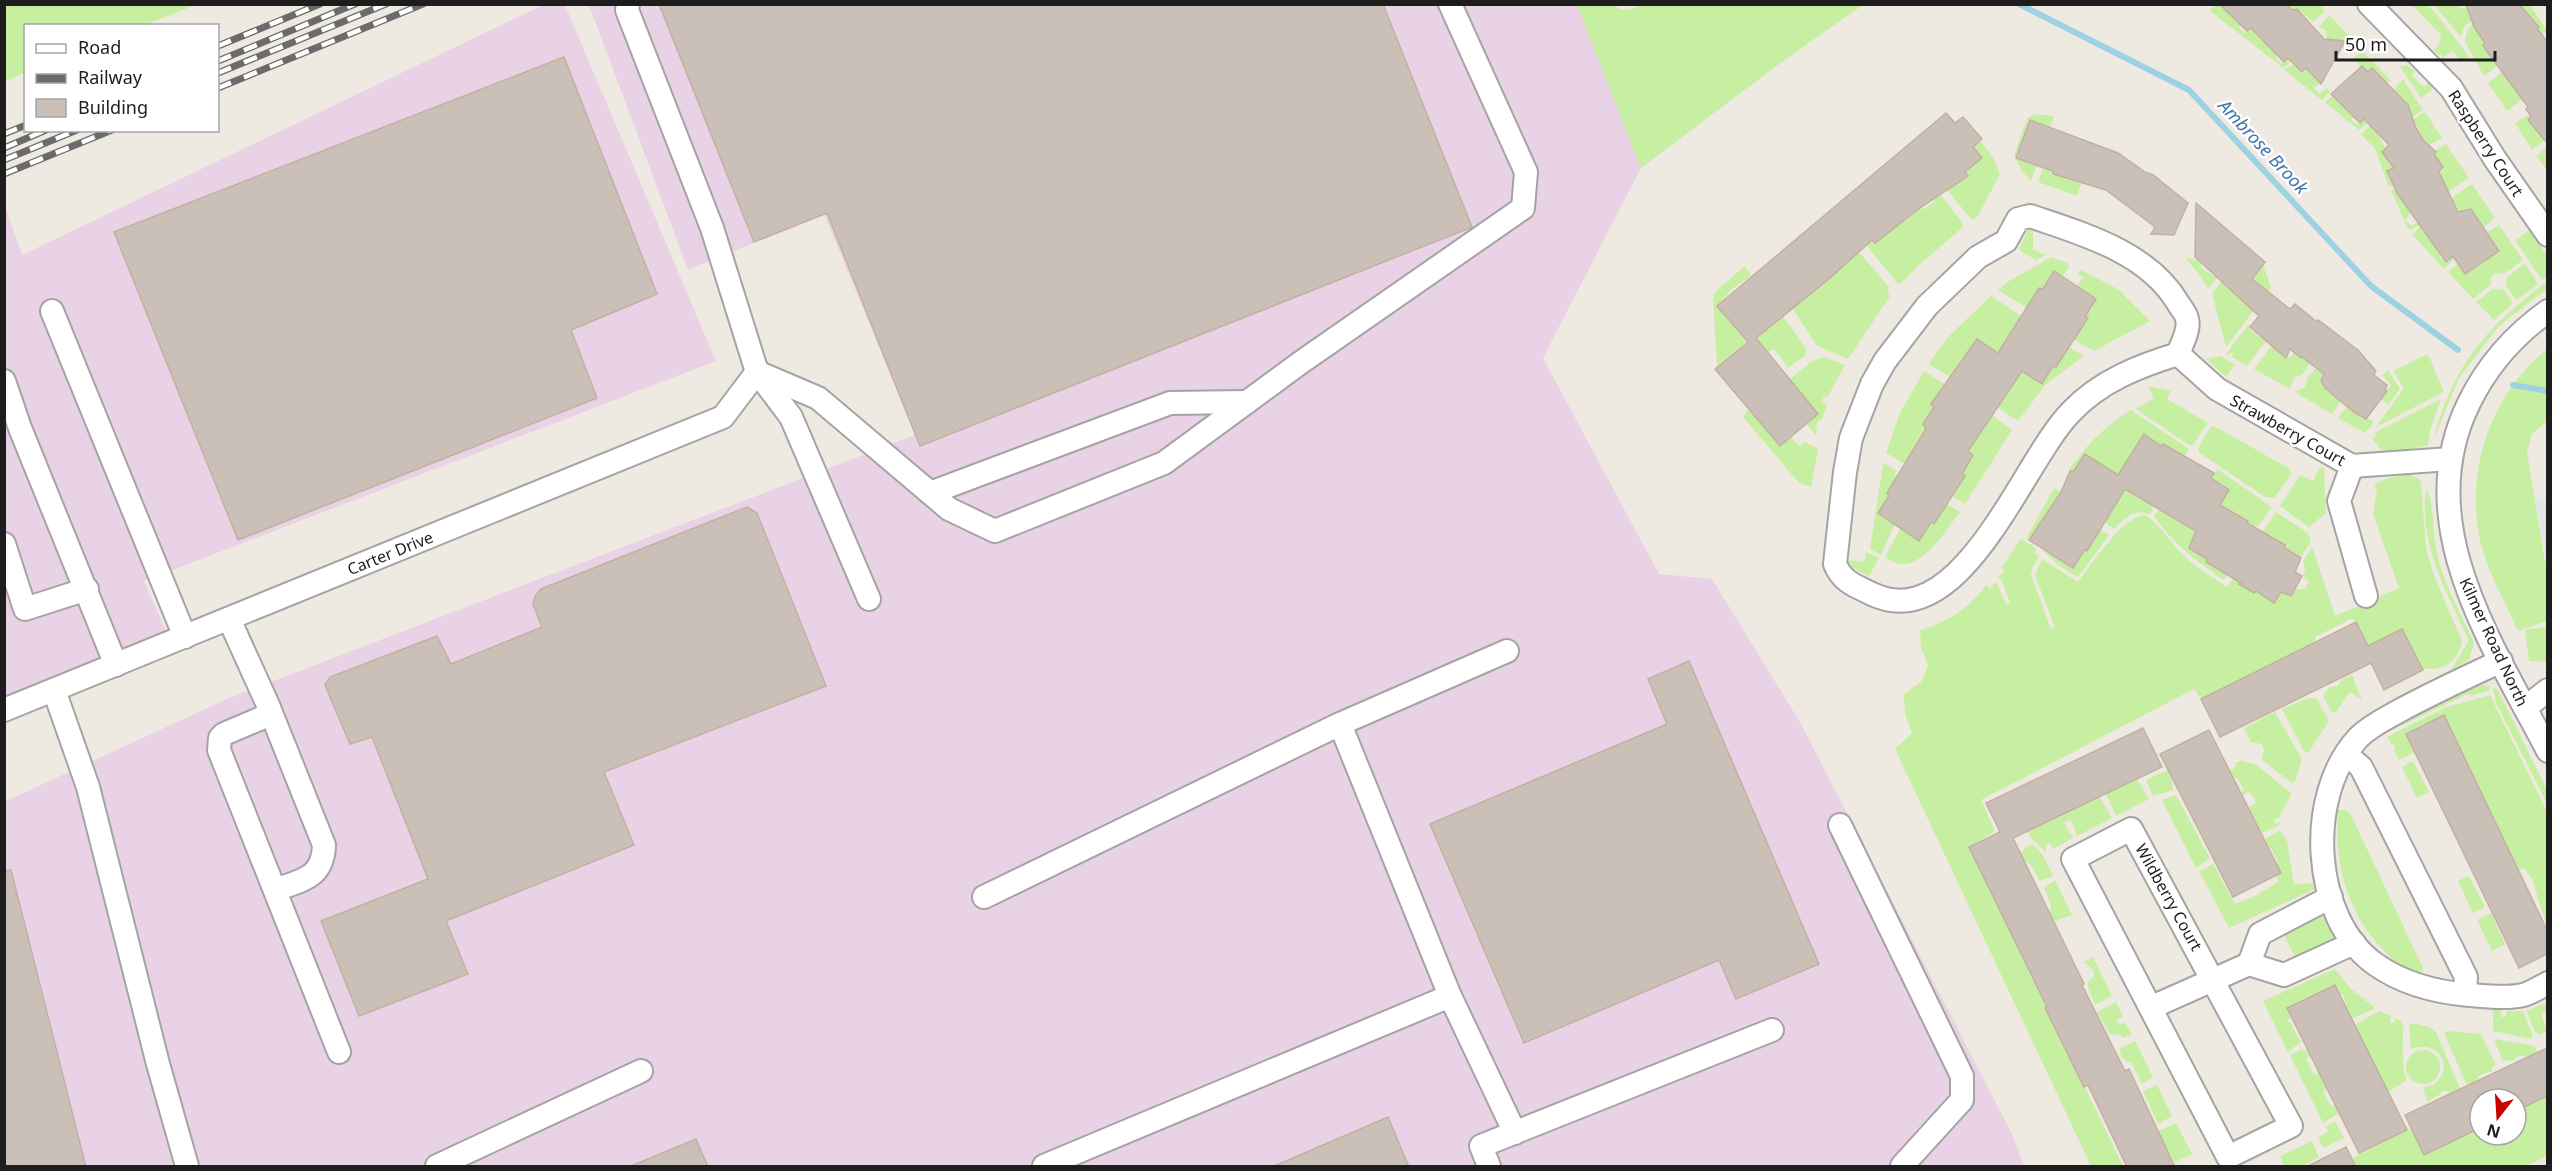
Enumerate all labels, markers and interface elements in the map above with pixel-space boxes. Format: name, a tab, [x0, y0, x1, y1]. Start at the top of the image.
legend	[24, 24, 219, 132]
scale bar	[2336, 24, 2495, 62]
text: 50 m	[2345, 32, 2387, 56]
text: Road	[78, 35, 121, 59]
text: Railway	[78, 65, 143, 89]
street label: Raspberry Court	[2443, 85, 2529, 201]
water label: Ambrose Brook	[2212, 92, 2315, 200]
text: Building	[78, 95, 148, 119]
street label: Strawberry Court	[2226, 389, 2350, 471]
street label: Carter Drive	[344, 526, 436, 580]
street label: Kilmer Road North	[2455, 574, 2533, 710]
street label: Wildberry Court	[2130, 839, 2208, 955]
north arrow	[2468, 1087, 2528, 1147]
text: N	[2484, 1119, 2503, 1144]

